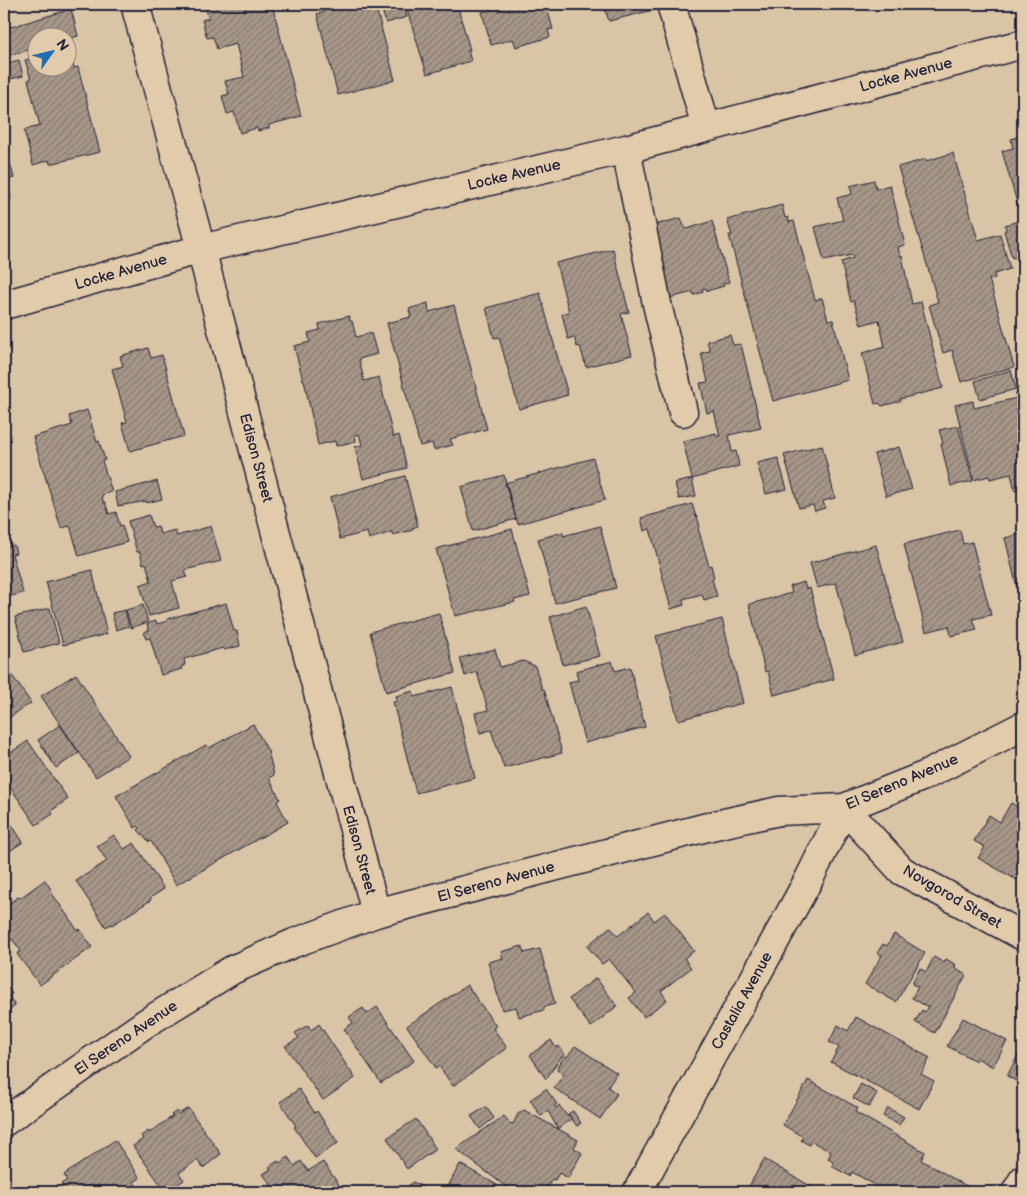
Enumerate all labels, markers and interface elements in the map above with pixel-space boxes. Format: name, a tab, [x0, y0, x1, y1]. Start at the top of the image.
north arrow	[28, 28, 78, 78]
text: N	[52, 36, 72, 54]
street label: Locke Avenue	[858, 53, 954, 96]
street label: Locke Avenue	[466, 155, 563, 195]
street label: Locke Avenue	[73, 250, 169, 294]
street label: Edison Street	[235, 411, 277, 505]
street label: El Sereno Avenue	[843, 750, 961, 814]
street label: Edison Street	[338, 803, 380, 897]
street label: El Sereno Avenue	[435, 857, 557, 907]
street label: Novgorod Street	[899, 861, 1005, 933]
street label: Castalia Avenue	[707, 949, 777, 1053]
street label: El Sereno Avenue	[71, 996, 181, 1080]

